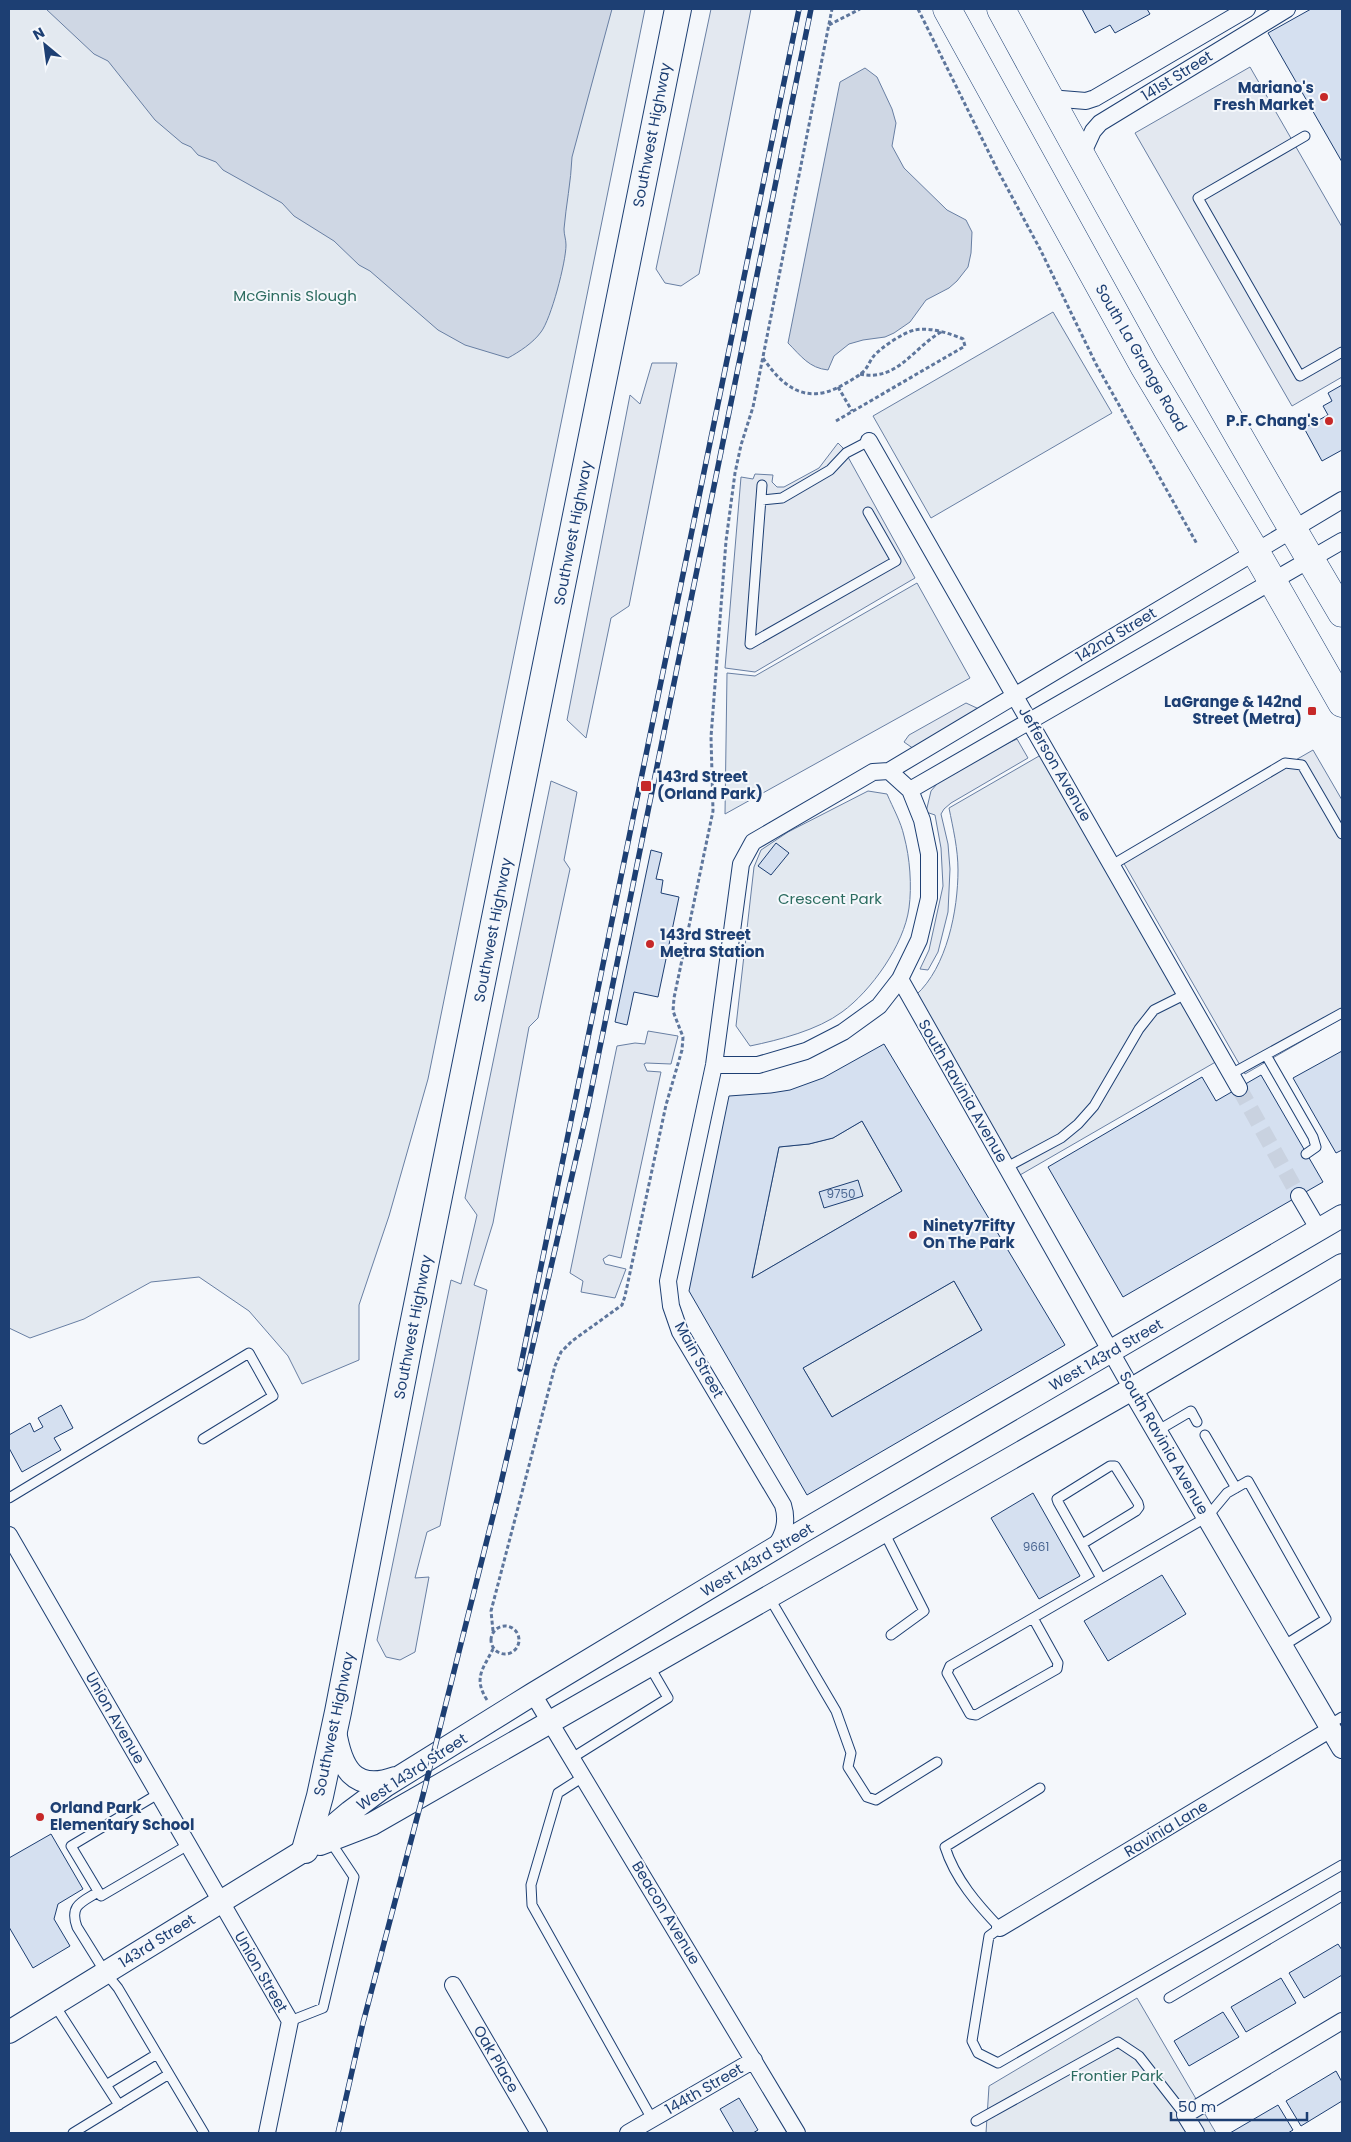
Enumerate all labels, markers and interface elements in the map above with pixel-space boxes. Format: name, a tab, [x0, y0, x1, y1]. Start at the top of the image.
north arrow	[20, 20, 70, 70]
text: N	[29, 22, 48, 45]
street label: 141st Street	[1137, 45, 1216, 106]
street label: Southwest Highway	[627, 60, 676, 209]
place label: Mariano's Fresh Market	[1213, 77, 1314, 115]
marker: Mariano's Fresh Market	[1318, 91, 1330, 103]
street label: South La Grange Road	[1091, 280, 1192, 435]
park label: McGinnis Slough	[233, 285, 357, 306]
place label: P.F. Chang's	[1226, 410, 1319, 431]
marker: P.F. Chang's	[1323, 415, 1335, 427]
street label: Southwest Highway	[548, 458, 597, 607]
street label: 142nd Street	[1072, 602, 1160, 667]
place label: LaGrange & 142nd Street (Metra)	[1164, 691, 1302, 729]
street label: Jefferson Avenue	[1014, 702, 1097, 825]
marker: LaGrange & 142nd Street (Metra)	[1306, 705, 1318, 717]
place label: 143rd Street (Orland Park)	[657, 766, 763, 804]
marker: 143rd Street (Orland Park)	[639, 779, 653, 793]
street label: Southwest Highway	[468, 855, 517, 1004]
park label: Crescent Park	[778, 888, 882, 909]
place label: 143rd Street Metra Station	[660, 924, 765, 962]
marker: 143rd Street Metra Station	[644, 938, 656, 950]
street label: South Ravinia Avenue	[914, 1015, 1013, 1166]
house number: 9750	[826, 1185, 856, 1202]
place label: Ninety7Fifty On The Park	[923, 1215, 1016, 1253]
marker: Ninety7Fifty On The Park	[907, 1229, 919, 1241]
street label: Southwest Highway	[388, 1252, 437, 1401]
street label: West 143rd Street	[1045, 1313, 1166, 1396]
street label: Main Street	[670, 1318, 729, 1402]
street label: South Ravinia Avenue	[1115, 1367, 1214, 1518]
street label: West 143rd Street	[696, 1518, 817, 1602]
house number: 9661	[1023, 1538, 1049, 1555]
street label: Southwest Highway	[308, 1649, 359, 1798]
street label: Union Avenue	[81, 1668, 150, 1768]
street label: West 143rd Street	[352, 1728, 471, 1815]
street label: Ravinia Lane	[1120, 1795, 1212, 1862]
place label: Orland Park Elementary School	[50, 1797, 194, 1835]
marker: Orland Park Elementary School	[34, 1811, 46, 1823]
street label: Beacon Avenue	[627, 1857, 706, 1968]
street label: 143rd Street	[114, 1909, 199, 1972]
street label: Union Street	[230, 1927, 293, 2016]
street label: Oak Place	[469, 2021, 524, 2096]
street label: 144th Street	[661, 2058, 747, 2119]
park label: Frontier Park	[1071, 2065, 1164, 2086]
scale bar	[1171, 2090, 1307, 2122]
text: 50 m	[1178, 2096, 1216, 2117]

